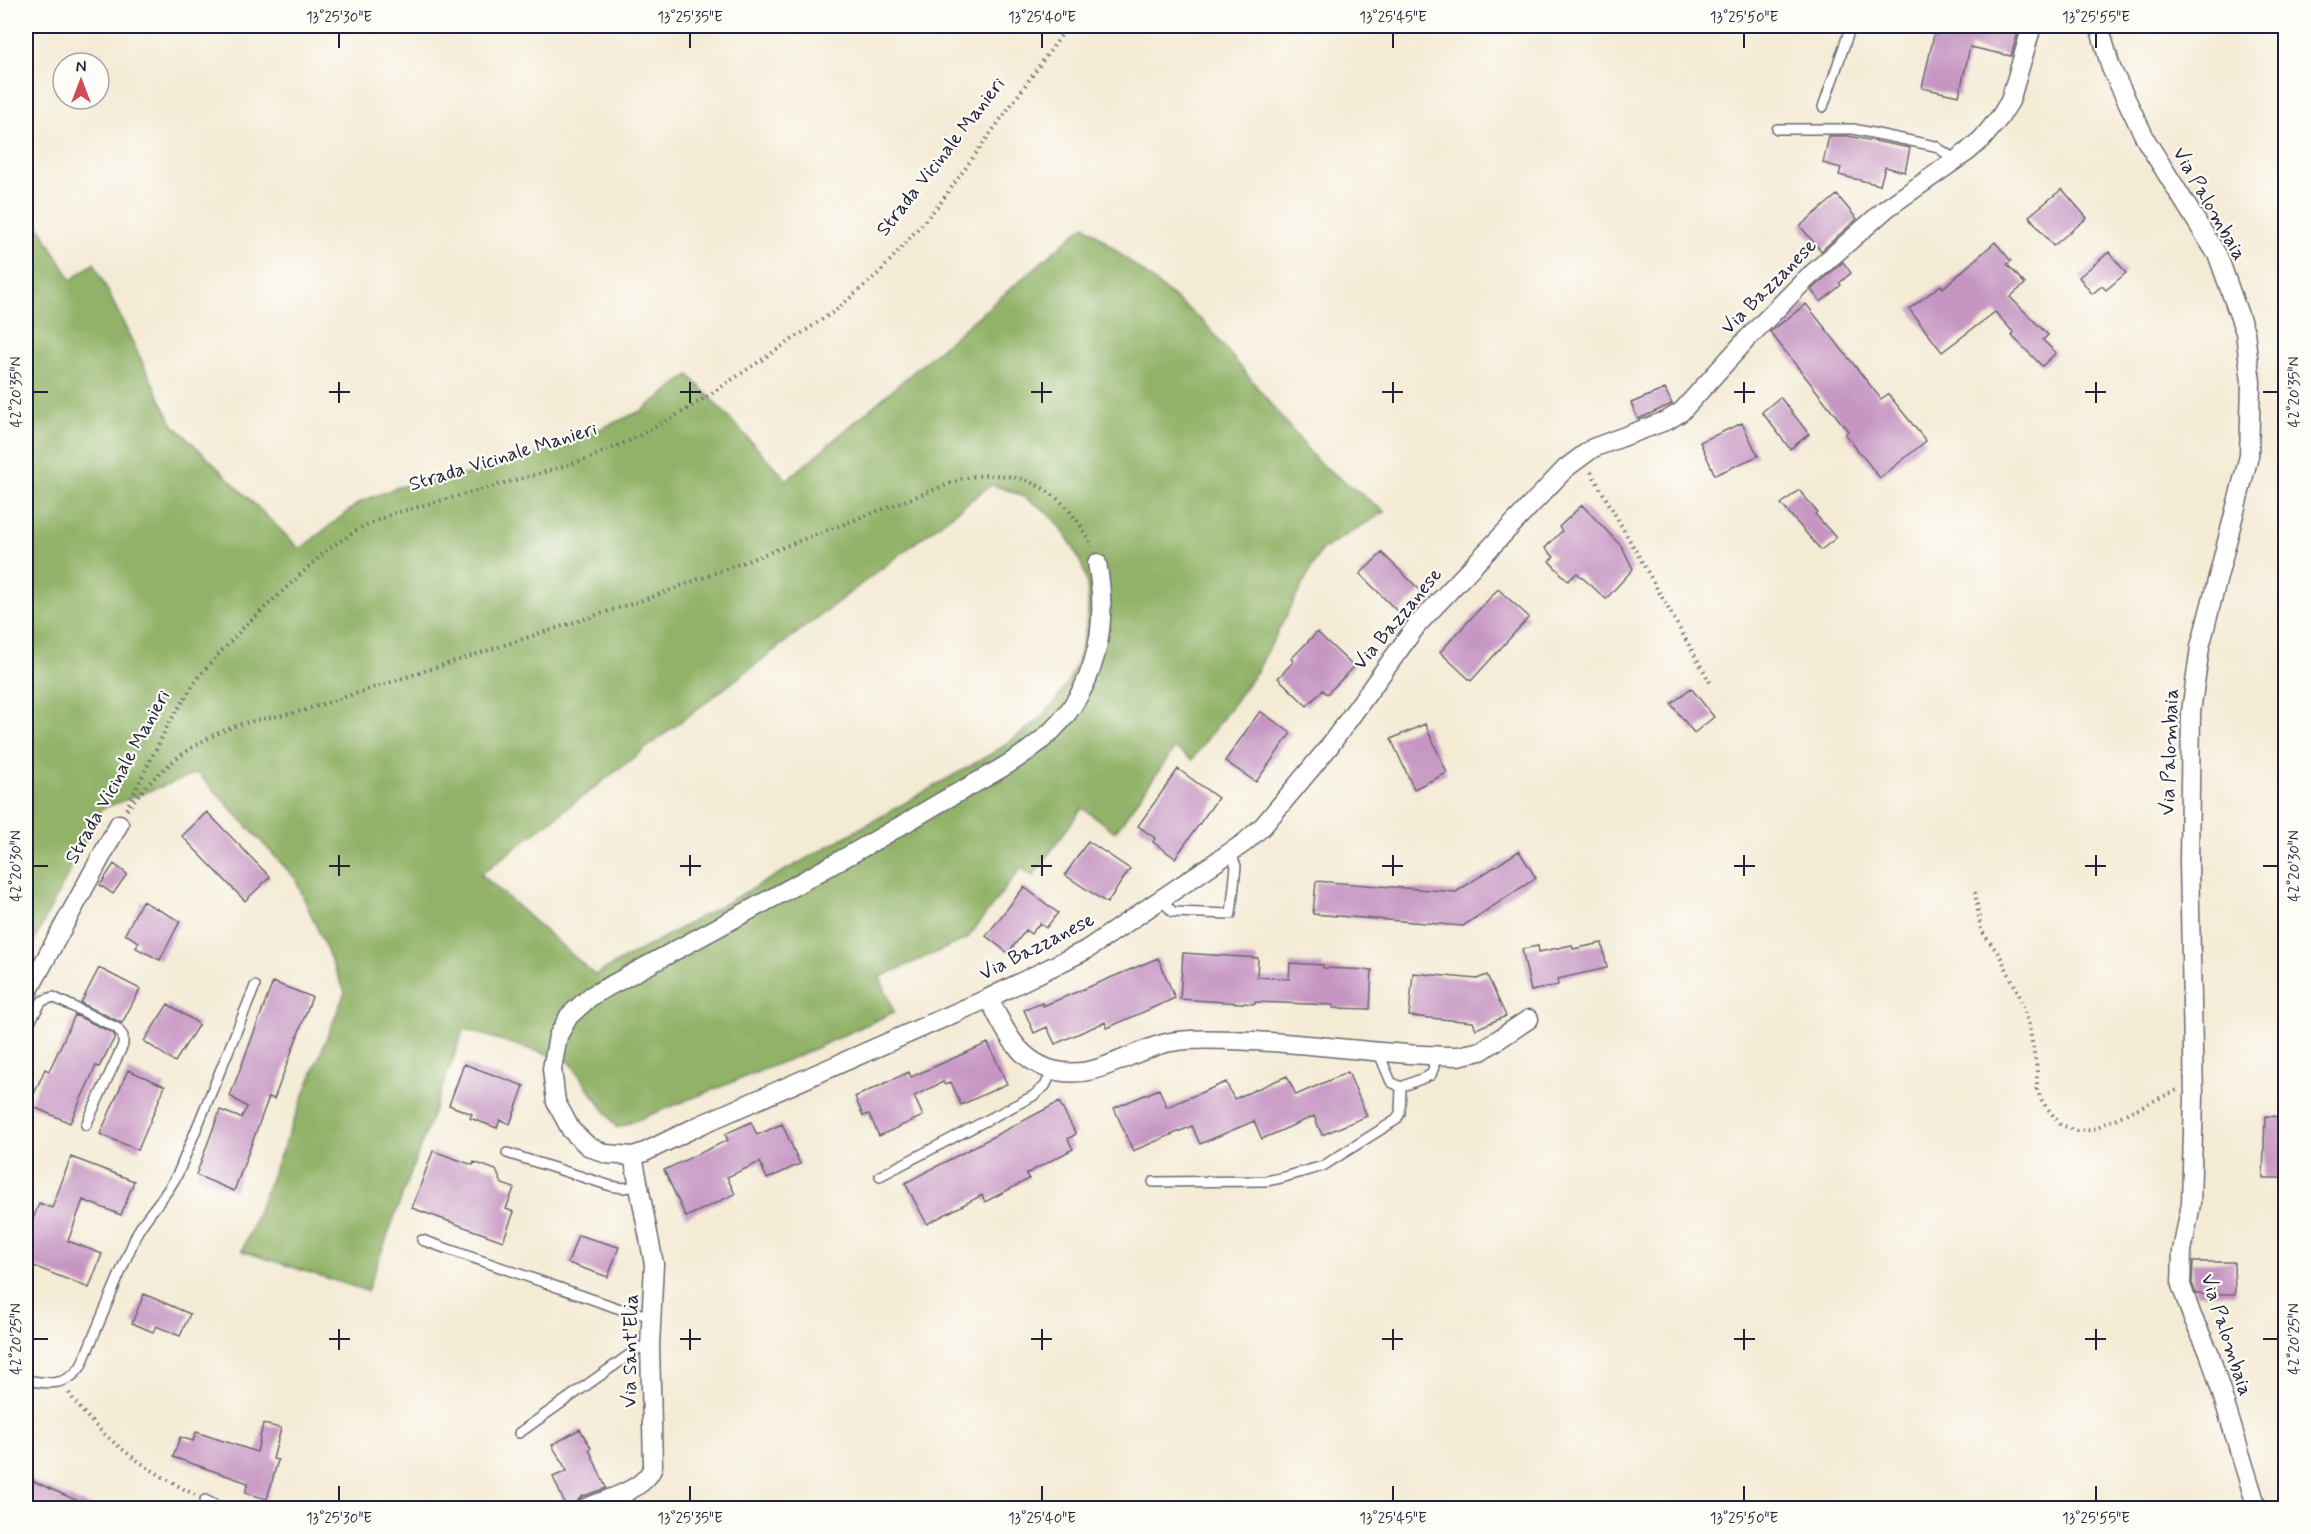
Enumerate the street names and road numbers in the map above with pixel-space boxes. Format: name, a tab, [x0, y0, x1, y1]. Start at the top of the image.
street label: Strada Vicinale Manieri	[870, 72, 1012, 242]
street label: Via Palombaia	[2166, 142, 2252, 266]
street label: Via Bazzanese	[1715, 233, 1823, 341]
street label: Strada Vicinale Manieri	[406, 416, 600, 498]
street label: Via Bazzanese	[1347, 562, 1449, 676]
street label: Strada Vicinale Manieri	[59, 685, 177, 869]
street label: Via Palombaia	[2154, 688, 2186, 816]
street label: Via Bazzanese	[975, 906, 1099, 988]
street label: Via Palombaia	[2194, 1270, 2258, 1400]
street label: Via Sant'Elia	[617, 1294, 645, 1408]

